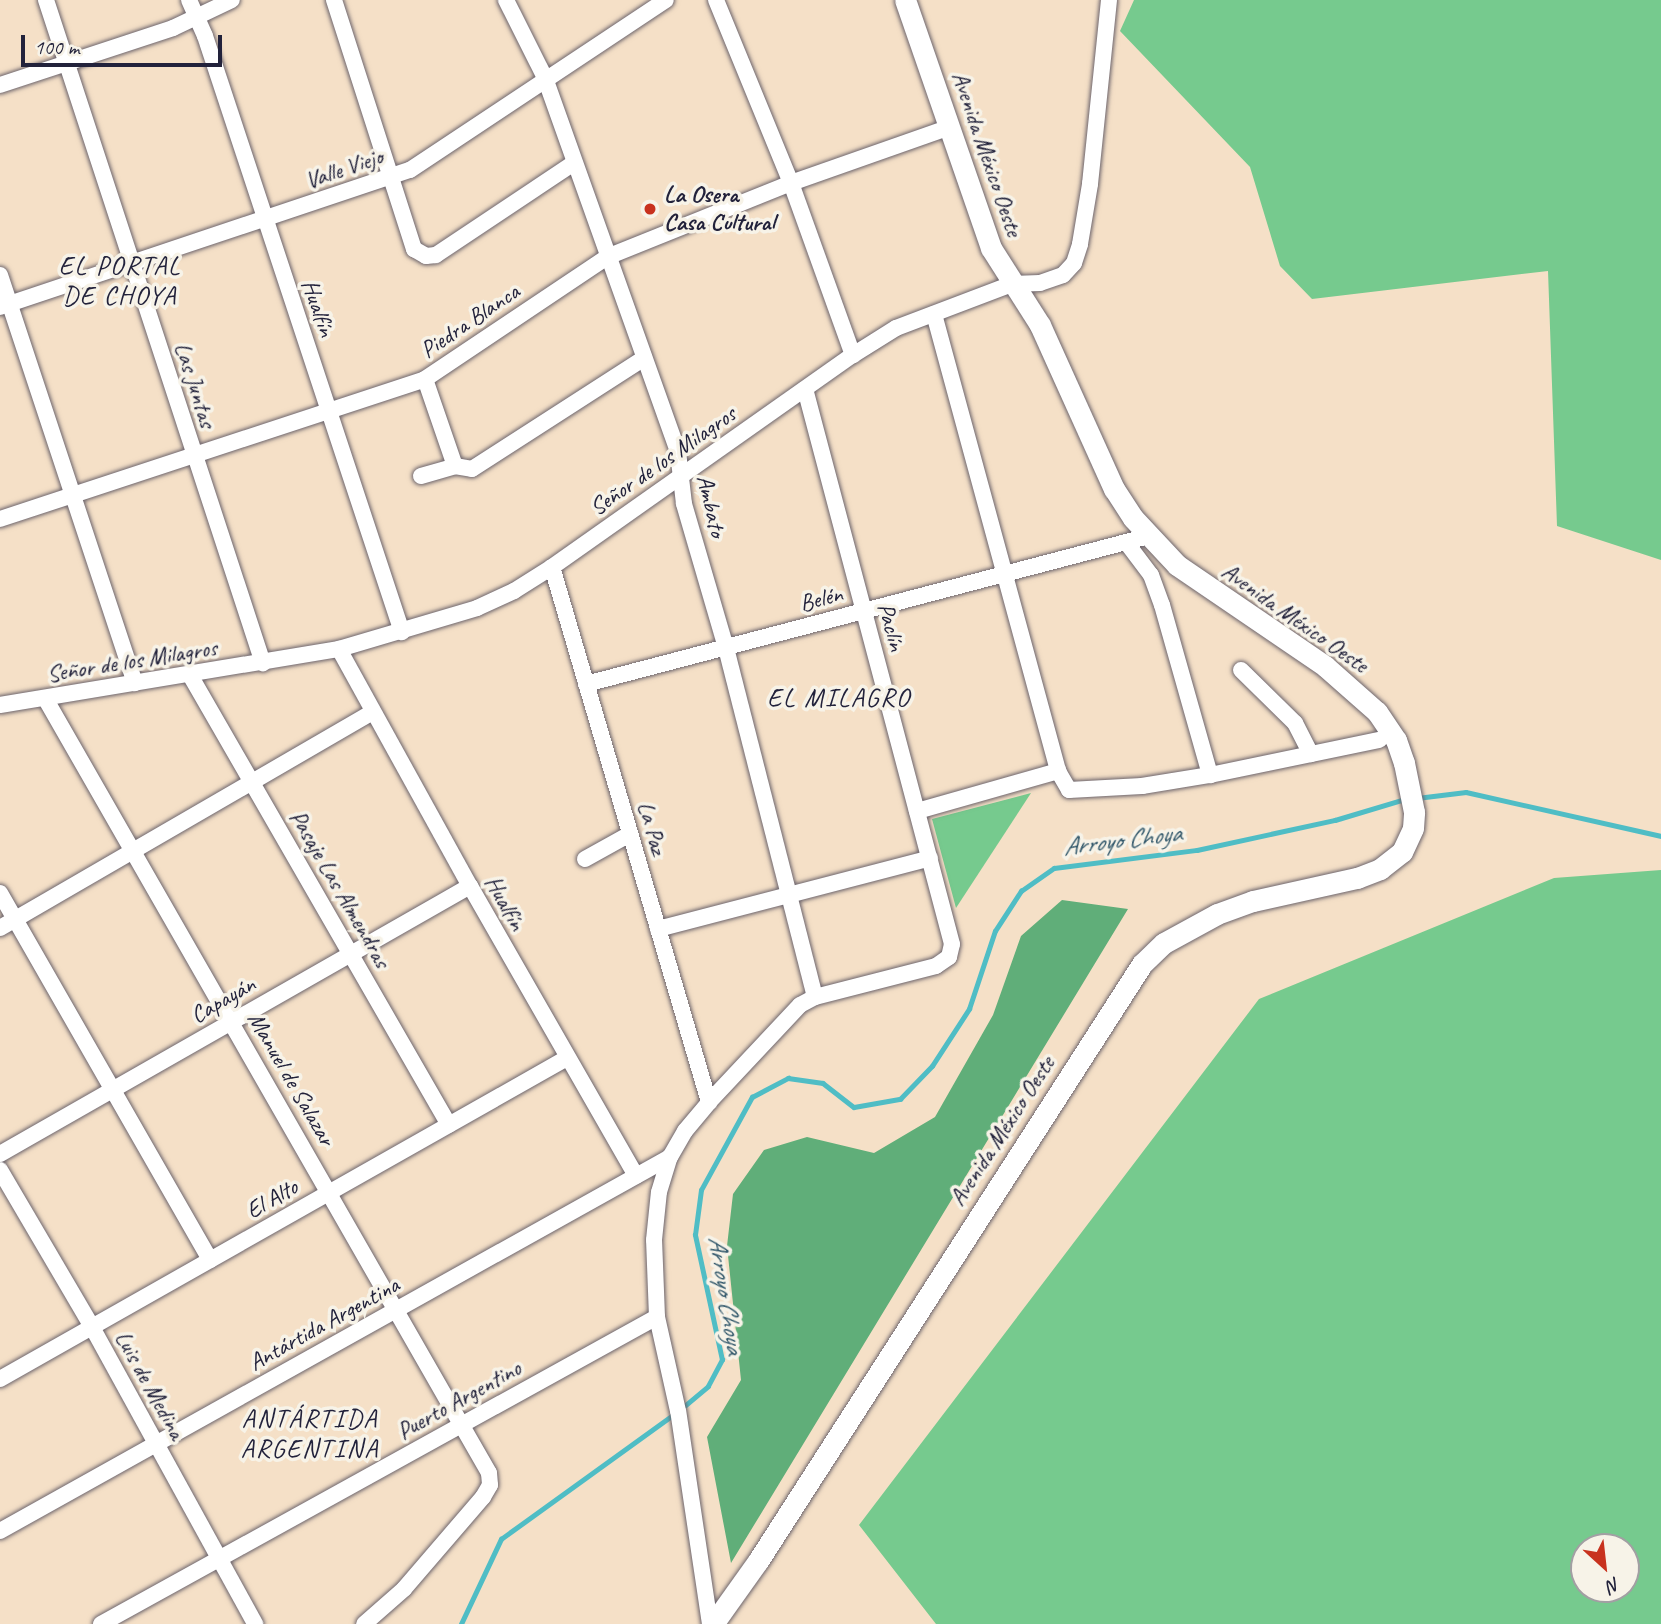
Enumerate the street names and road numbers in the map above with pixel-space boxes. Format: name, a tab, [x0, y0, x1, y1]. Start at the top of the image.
street label: Avenida México Oeste	[945, 68, 1029, 240]
street label: Valle Viejo	[301, 142, 387, 196]
street label: Hualfín	[295, 276, 341, 340]
street label: Piedra Blanca	[415, 277, 525, 365]
street label: Las Juntas	[168, 339, 222, 431]
street label: Señor de los Milagros	[584, 400, 742, 522]
street label: Ambato	[690, 472, 732, 540]
street label: Avenida México Oeste	[1216, 557, 1374, 679]
street label: Belén	[796, 580, 846, 618]
street label: Paclín	[871, 600, 911, 654]
street label: Señor de los Milagros	[45, 633, 219, 689]
street label: La Paz	[631, 798, 673, 858]
street label: Pasaje Las Almendras	[283, 805, 397, 973]
street label: Hualfín	[478, 871, 532, 935]
street label: Capayán	[185, 970, 261, 1030]
street label: Manuel de Salazar	[241, 1007, 341, 1151]
street label: Avenida México Oeste	[943, 1051, 1061, 1211]
street label: El Alto	[241, 1173, 303, 1225]
street label: Antártida Argentina	[244, 1271, 404, 1377]
street label: Luis de Medina	[108, 1326, 192, 1444]
street label: Puerto Argentino	[392, 1354, 526, 1446]

